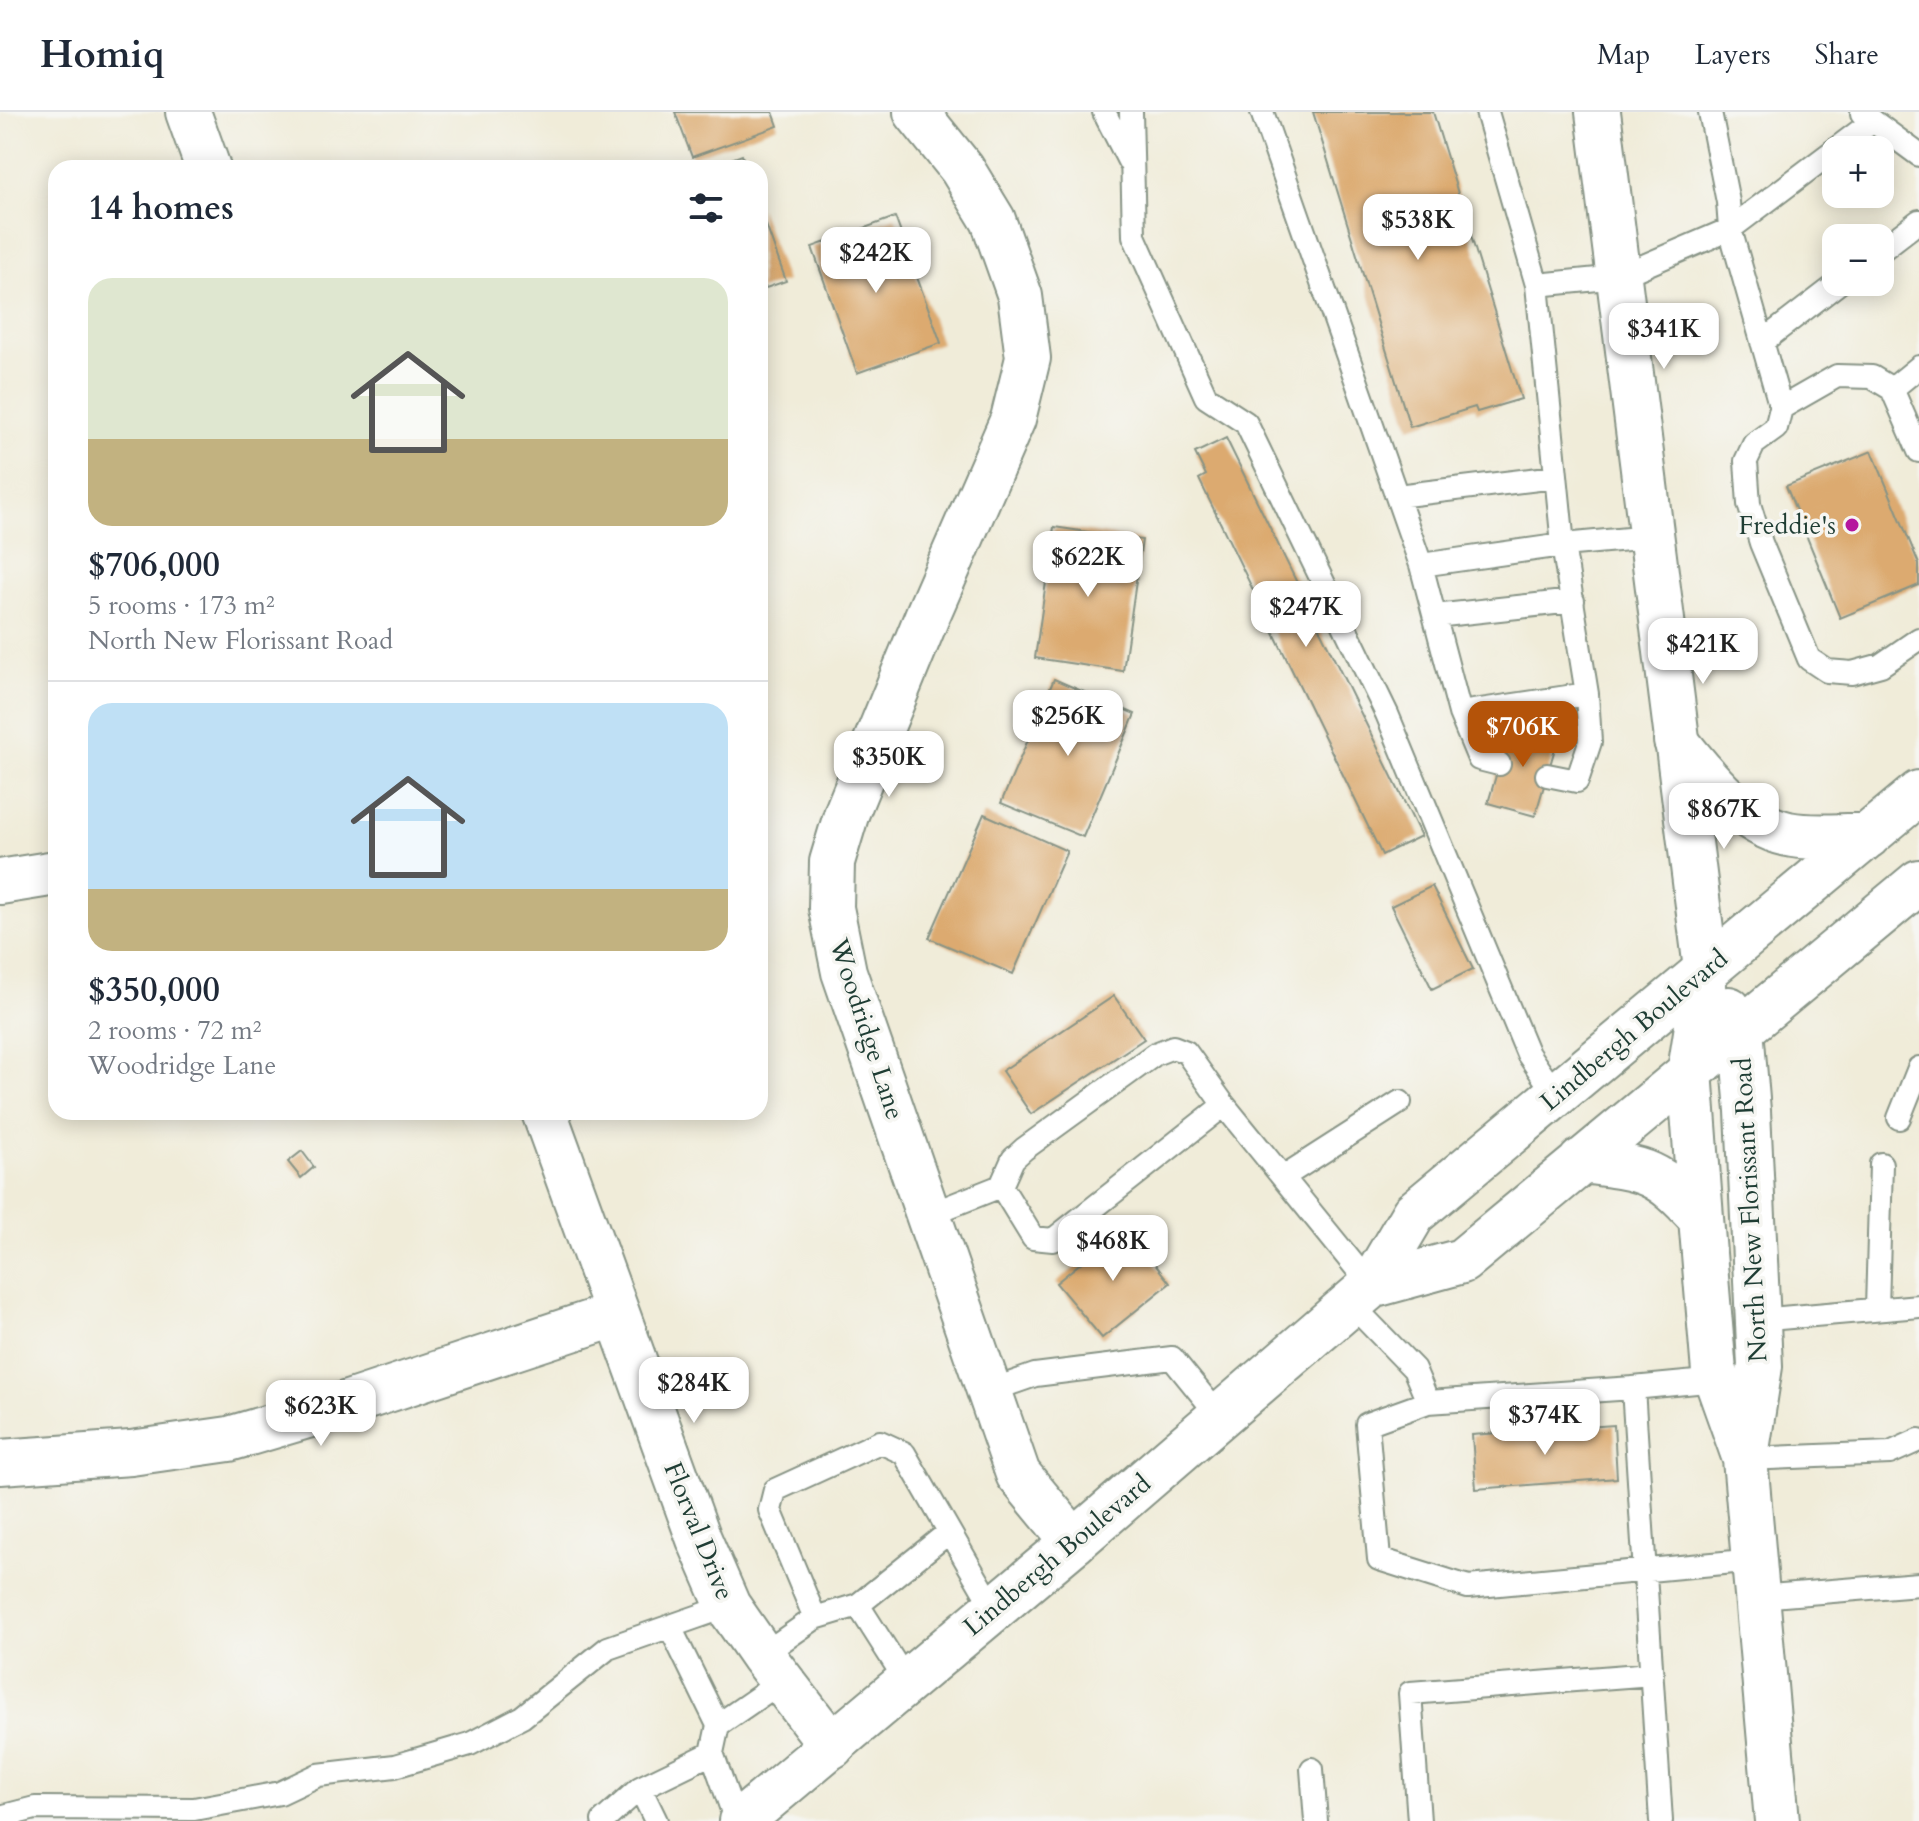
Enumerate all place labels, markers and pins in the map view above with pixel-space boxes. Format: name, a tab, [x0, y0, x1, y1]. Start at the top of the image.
pin: $538K	[1362, 194, 1474, 262]
pin: $242K	[820, 227, 932, 295]
pin: $341K	[1608, 303, 1720, 371]
place label: Freddie's	[1739, 508, 1836, 543]
marker: Freddie's	[1843, 516, 1861, 534]
pin: $622K	[1032, 531, 1144, 599]
pin: $247K	[1250, 581, 1362, 649]
pin: $421K	[1647, 618, 1759, 686]
pin: $256K	[1012, 690, 1124, 758]
pin: $706K	[1467, 701, 1579, 769]
pin: $350K	[833, 731, 945, 799]
pin: $867K	[1668, 783, 1780, 851]
pin: $468K	[1057, 1215, 1169, 1283]
pin: $284K	[638, 1357, 750, 1425]
pin: $623K	[265, 1380, 377, 1448]
pin: $374K	[1489, 1389, 1601, 1457]

